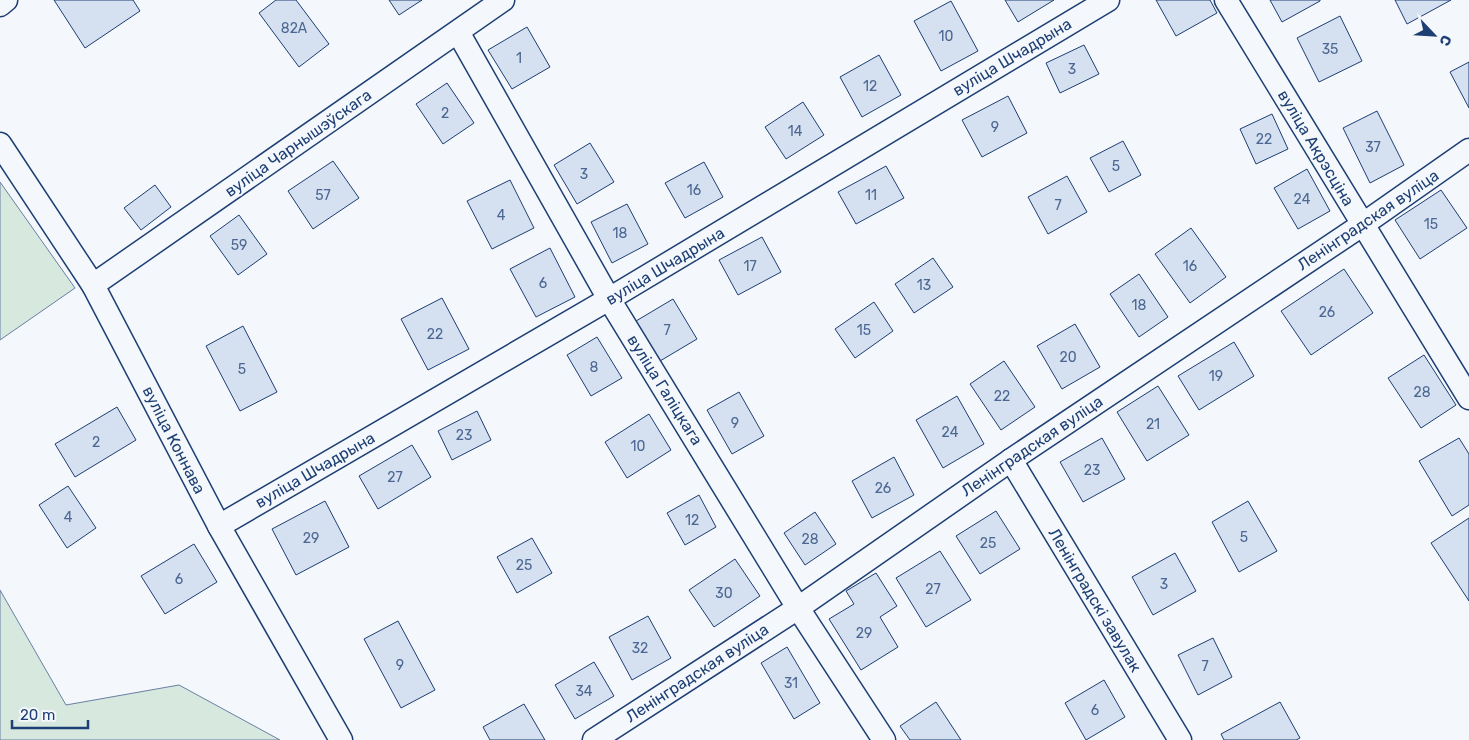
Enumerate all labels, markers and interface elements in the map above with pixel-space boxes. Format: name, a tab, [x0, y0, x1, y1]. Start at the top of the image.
north arrow	[1409, 10, 1459, 60]
street label: вуліца Шчадрына	[949, 14, 1075, 100]
house number: 82А	[281, 20, 308, 37]
house number: 10	[939, 28, 954, 45]
text: С	[1435, 32, 1455, 48]
house number: 35	[1322, 41, 1338, 58]
house number: 1	[516, 50, 522, 67]
house number: 3	[1068, 61, 1076, 78]
house number: 12	[863, 78, 877, 95]
street label: вуліца Чарнышэўскага	[221, 85, 375, 201]
street label: вуліца Акрэсціна	[1274, 87, 1358, 209]
house number: 2	[441, 105, 449, 122]
house number: 9	[991, 119, 999, 136]
house number: 14	[788, 123, 803, 140]
house number: 22	[1256, 131, 1272, 148]
house number: 37	[1365, 139, 1381, 156]
house number: 5	[1112, 158, 1120, 175]
house number: 3	[580, 166, 588, 183]
street label: Ленінградская вуліца	[1294, 166, 1442, 274]
house number: 16	[687, 182, 701, 199]
house number: 57	[315, 187, 331, 204]
house number: 11	[865, 187, 877, 204]
house number: 24	[1294, 191, 1311, 208]
house number: 7	[1054, 197, 1062, 214]
house number: 4	[497, 207, 506, 224]
house number: 15	[1424, 216, 1438, 233]
street label: вуліца Шчадрына	[602, 223, 728, 309]
house number: 18	[613, 225, 628, 242]
house number: 59	[231, 237, 247, 254]
house number: 17	[743, 258, 757, 275]
house number: 16	[1183, 258, 1197, 275]
house number: 6	[539, 275, 547, 292]
house number: 13	[917, 277, 931, 294]
house number: 18	[1132, 297, 1147, 314]
house number: 26	[1319, 304, 1335, 321]
house number: 7	[663, 322, 671, 339]
house number: 15	[857, 322, 871, 339]
house number: 22	[427, 326, 443, 343]
street label: вуліца Галіцкага	[623, 331, 707, 449]
house number: 20	[1059, 349, 1077, 366]
house number: 8	[590, 359, 599, 376]
house number: 5	[238, 361, 246, 378]
house number: 19	[1209, 368, 1223, 385]
street label: вуліца Коннава	[139, 383, 209, 497]
house number: 28	[1413, 384, 1431, 401]
house number: 22	[994, 388, 1010, 405]
street label: Ленінградская вуліца	[958, 392, 1106, 500]
house number: 9	[731, 415, 739, 432]
house number: 21	[1146, 416, 1160, 433]
house number: 24	[942, 424, 959, 441]
house number: 23	[456, 427, 472, 444]
street label: вуліца Шчадрына	[252, 428, 378, 512]
house number: 2	[92, 434, 100, 451]
house number: 10	[631, 438, 646, 455]
house number: 23	[1084, 462, 1100, 479]
house number: 27	[387, 469, 403, 486]
house number: 26	[875, 480, 891, 497]
house number: 4	[64, 509, 73, 526]
house number: 12	[685, 512, 699, 529]
street label: Ленінградскі завулак	[1044, 525, 1146, 676]
house number: 5	[1240, 529, 1248, 546]
house number: 29	[303, 530, 319, 547]
house number: 28	[801, 531, 819, 548]
house number: 25	[980, 535, 996, 552]
house number: 25	[516, 557, 532, 574]
house number: 6	[175, 571, 183, 588]
house number: 3	[1160, 576, 1168, 593]
house number: 27	[925, 581, 941, 598]
house number: 30	[715, 585, 733, 602]
street label: Ленінградская вуліца	[622, 620, 772, 726]
house number: 29	[856, 625, 872, 642]
house number: 32	[632, 640, 648, 657]
house number: 9	[396, 657, 404, 674]
house number: 7	[1201, 658, 1209, 675]
house number: 31	[784, 675, 798, 692]
house number: 34	[575, 683, 593, 700]
scale bar	[12, 698, 89, 730]
house number: 6	[1091, 702, 1099, 719]
text: 20 m	[20, 706, 55, 724]

